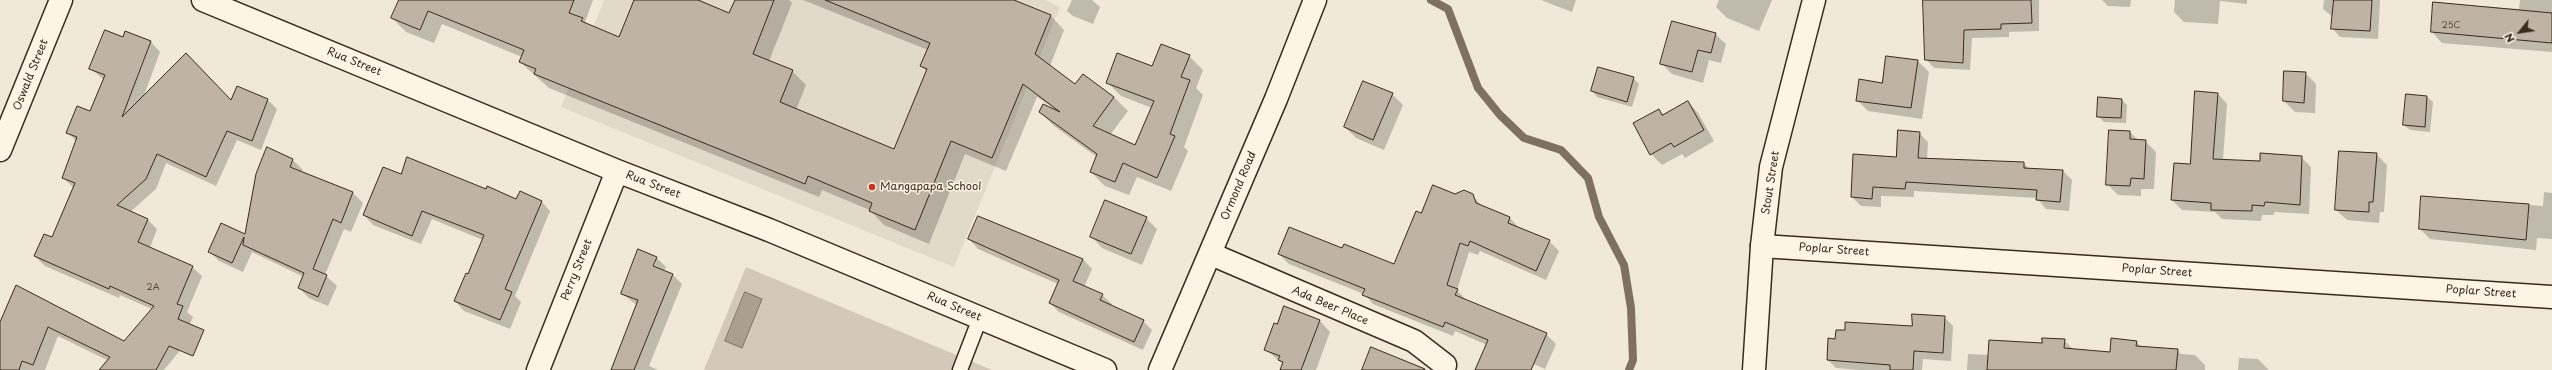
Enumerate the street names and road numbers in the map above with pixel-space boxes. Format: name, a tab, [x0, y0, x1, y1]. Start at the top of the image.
street label: Oswald Street	[11, 37, 51, 113]
street label: Rua Street	[325, 45, 383, 79]
street label: Ormond Road	[1219, 150, 1259, 222]
street label: Stout Street	[1759, 150, 1783, 216]
street label: Rua Street	[624, 169, 682, 201]
street label: Perry Street	[559, 237, 595, 303]
street label: Poplar Street	[1798, 241, 1870, 259]
street label: Poplar Street	[2121, 262, 2193, 280]
street label: Poplar Street	[2445, 283, 2517, 301]
street label: Ada Beer Place	[1290, 284, 1370, 328]
street label: Rua Street	[925, 290, 983, 324]

